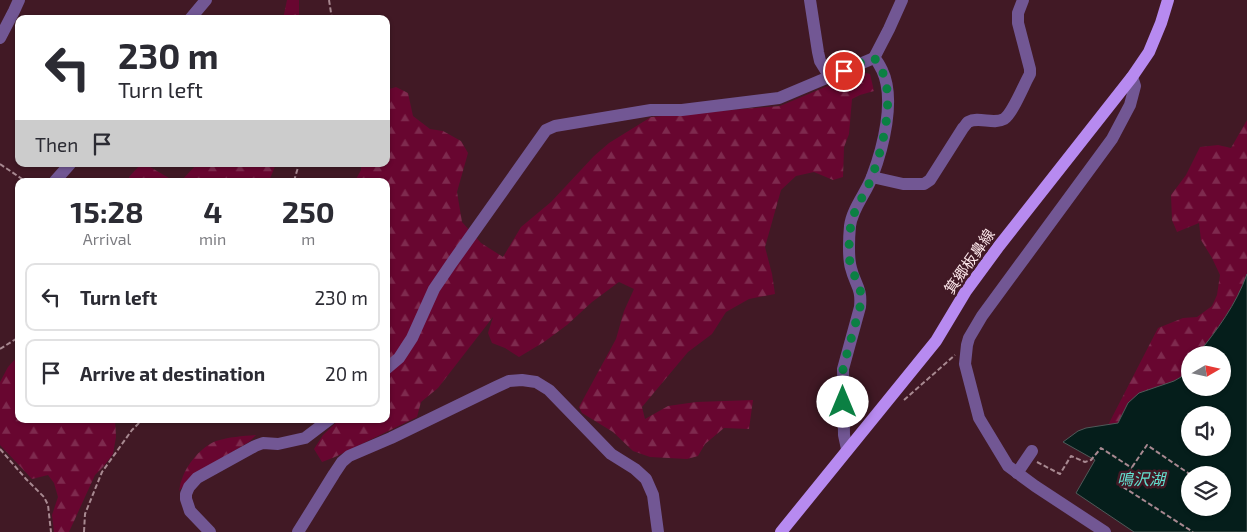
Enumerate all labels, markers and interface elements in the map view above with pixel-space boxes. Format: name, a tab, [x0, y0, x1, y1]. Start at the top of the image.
text: 230 m	[118, 34, 219, 76]
icon: left	[35, 35, 100, 100]
pin	[823, 50, 865, 92]
icon: arrive	[830, 57, 858, 85]
text: Turn left	[118, 76, 203, 102]
icon: arrive	[88, 130, 116, 158]
text: Then	[35, 133, 78, 156]
text: 15:28	[70, 193, 144, 229]
text: 4	[203, 193, 222, 229]
text: 250	[282, 193, 335, 229]
street label: 箕郷板鼻線	[940, 225, 998, 297]
text: Arrival	[83, 229, 131, 248]
text: min	[199, 229, 226, 248]
text: m	[301, 229, 315, 248]
icon: left	[37, 283, 65, 311]
text: Turn left	[80, 286, 157, 309]
text: 230 m	[314, 286, 368, 309]
north arrow	[1181, 346, 1231, 396]
map controls	[1181, 346, 1231, 516]
icon: arrive	[37, 359, 65, 387]
text: Arrive at destination	[80, 362, 265, 385]
text: 20 m	[325, 362, 368, 385]
position arrow	[816, 375, 868, 427]
button: sound	[1181, 406, 1231, 456]
button: layers	[1181, 466, 1231, 516]
water label: 鳴沢湖	[1117, 469, 1168, 488]

